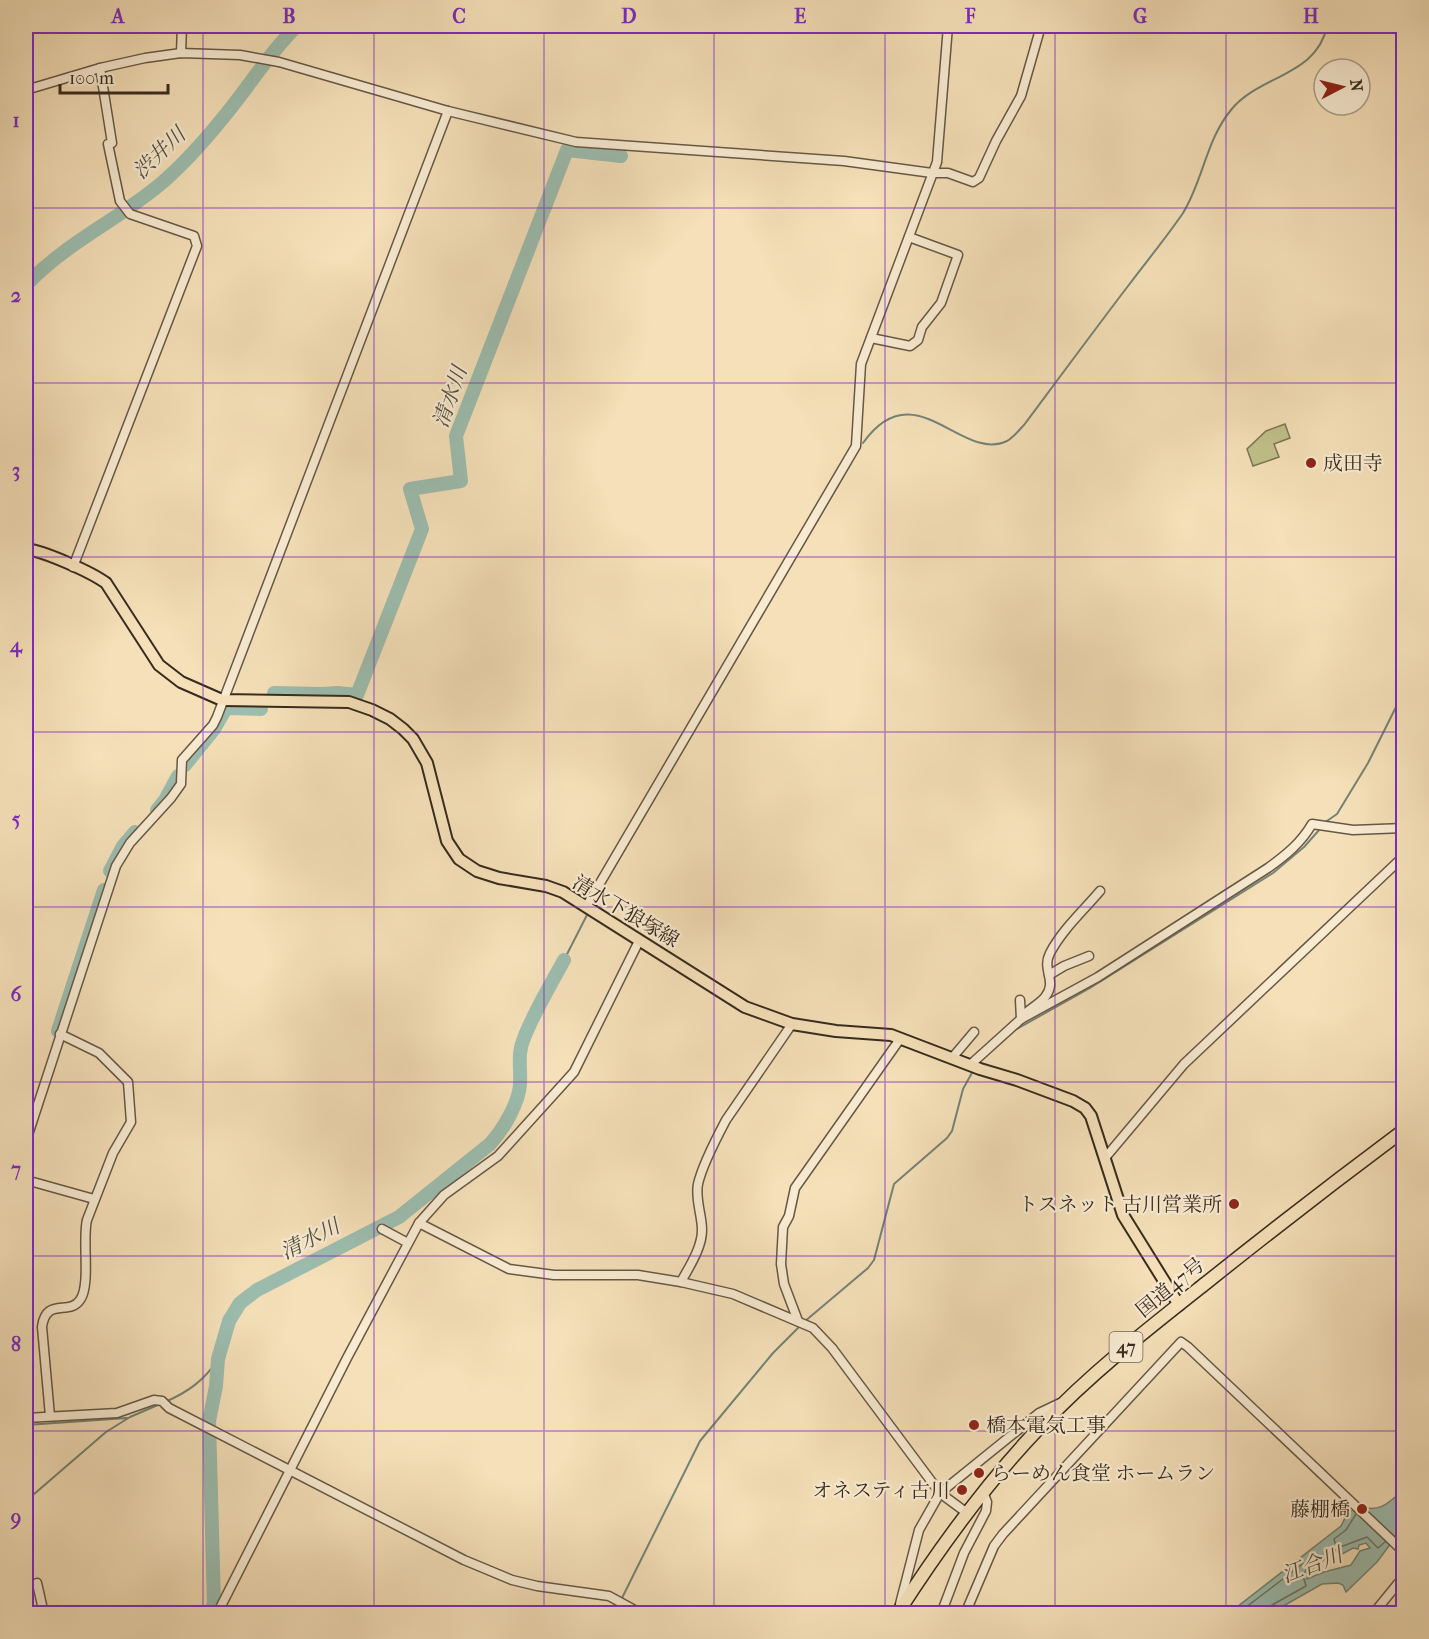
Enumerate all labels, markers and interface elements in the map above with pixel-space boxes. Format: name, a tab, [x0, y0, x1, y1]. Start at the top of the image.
text: A	[110, 5, 126, 28]
text: B	[282, 5, 296, 28]
text: C	[452, 5, 466, 28]
text: D	[621, 5, 637, 28]
text: E	[794, 5, 806, 28]
text: F	[964, 5, 976, 28]
text: G	[1133, 5, 1147, 28]
text: H	[1303, 5, 1319, 28]
scale bar	[60, 57, 168, 95]
north arrow	[1312, 57, 1372, 117]
text: 100 m	[69, 68, 114, 89]
text: N	[1346, 78, 1367, 93]
text: 1	[12, 109, 20, 132]
water label: 渋井川	[128, 121, 191, 184]
text: 2	[11, 284, 21, 307]
water label: 清水川	[428, 361, 472, 431]
place label: 成田寺	[1323, 452, 1383, 475]
marker: 成田寺	[1304, 456, 1318, 470]
text: 3	[12, 459, 20, 482]
text: 4	[9, 634, 23, 658]
text: 5	[12, 808, 21, 831]
street label: 清水下狼塚線	[568, 871, 683, 952]
text: 6	[11, 983, 23, 1006]
text: 7	[10, 1158, 21, 1181]
place label: トスネット 古川営業所	[1018, 1193, 1222, 1216]
marker: トスネット 古川営業所	[1227, 1197, 1241, 1211]
water label: 清水川	[276, 1213, 345, 1264]
street label: 国道47号	[1132, 1253, 1209, 1322]
road number: 47	[1110, 1332, 1142, 1362]
text: 8	[11, 1333, 21, 1356]
place label: 橋本電気工事	[986, 1414, 1106, 1437]
marker: 橋本電気工事	[967, 1418, 981, 1432]
place label: らーめん食堂 ホームラン	[991, 1462, 1215, 1485]
marker: らーめん食堂 ホームラン	[972, 1466, 986, 1480]
place label: オネスティ古川	[812, 1479, 950, 1502]
marker: オネスティ古川	[955, 1483, 969, 1497]
place label: 藤棚橋	[1290, 1498, 1350, 1521]
marker: 藤棚橋	[1355, 1502, 1369, 1516]
text: 9	[10, 1507, 21, 1530]
water label: 江合川	[1278, 1542, 1348, 1587]

